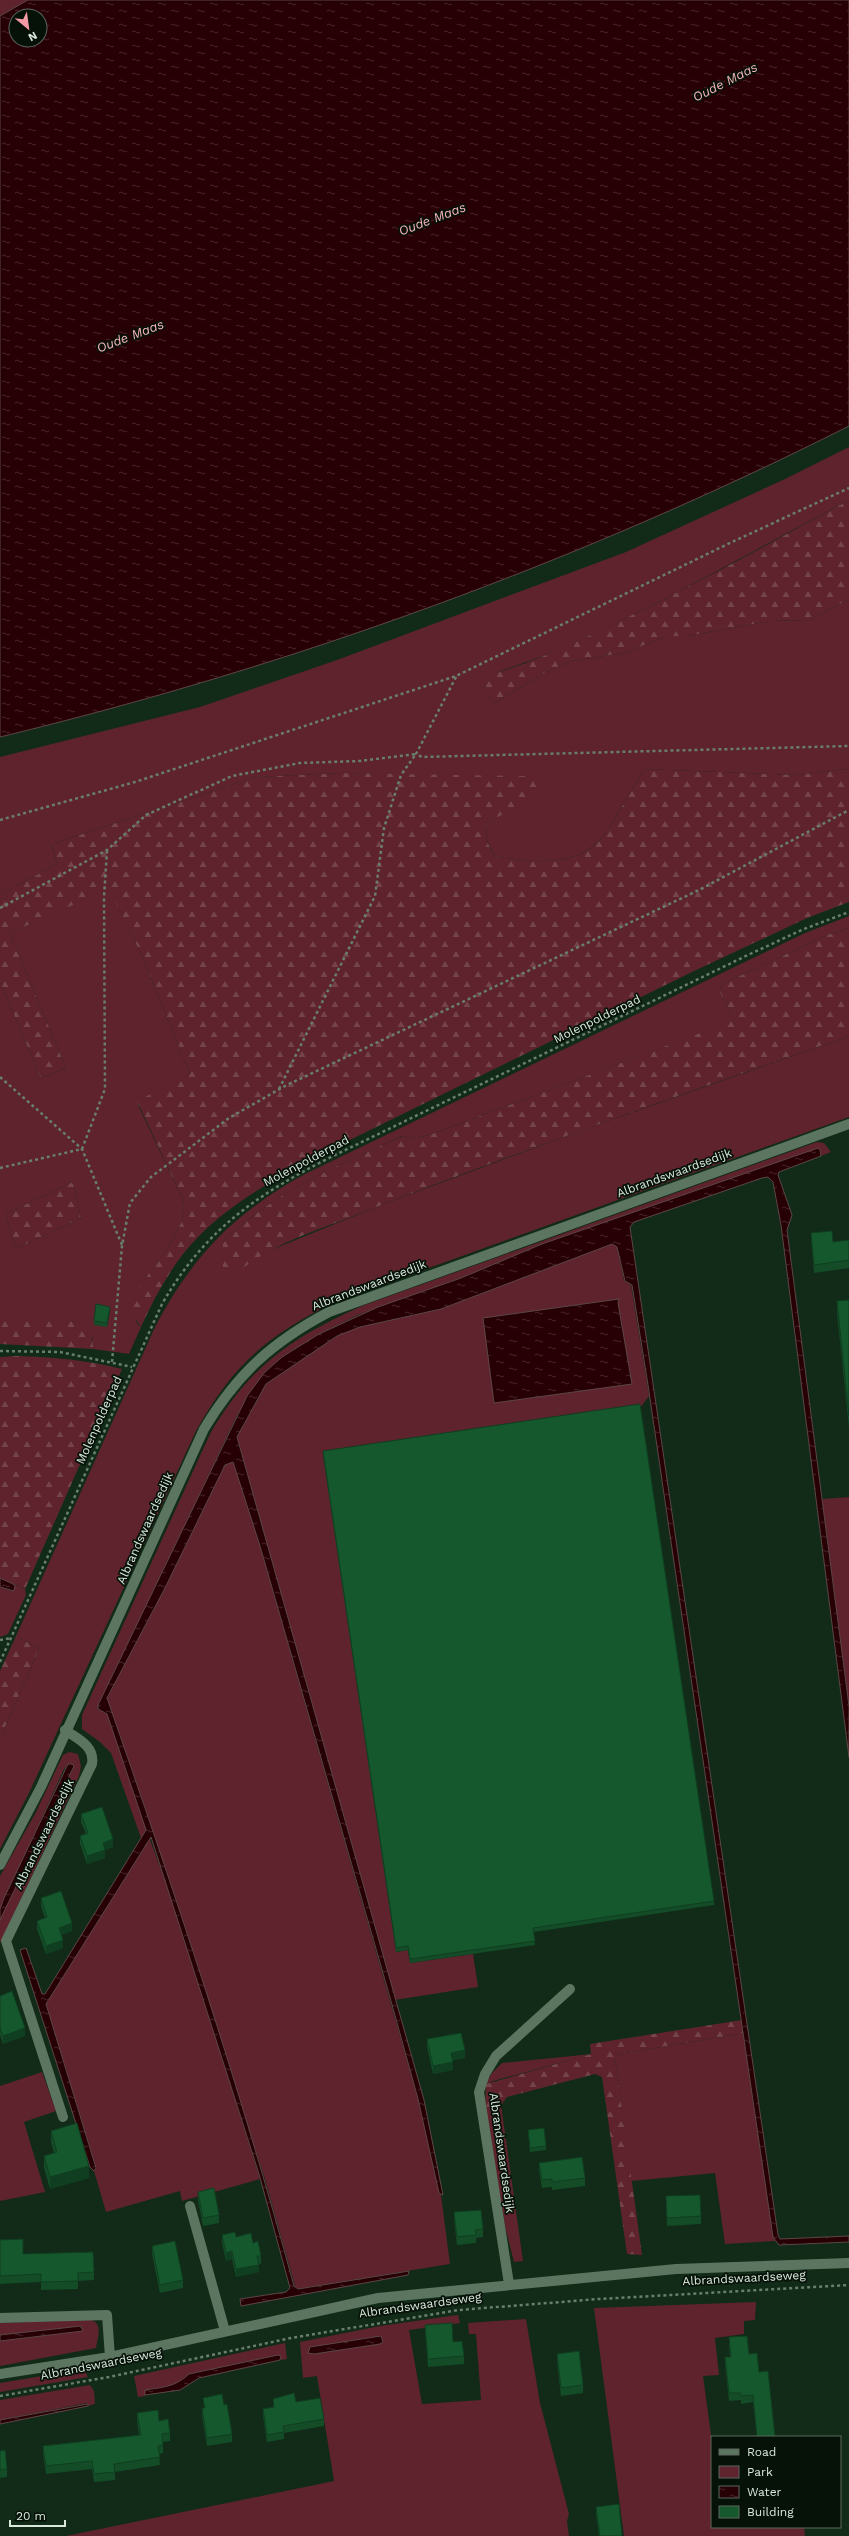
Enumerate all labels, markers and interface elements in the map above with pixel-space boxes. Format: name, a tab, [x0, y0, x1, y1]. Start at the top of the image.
north arrow	[8, 8, 48, 48]
text: N	[26, 29, 39, 44]
water label: Oude Maas	[690, 59, 760, 105]
water label: Oude Maas	[396, 199, 468, 239]
water label: Oude Maas	[94, 316, 166, 356]
street label: Molenpolderpad	[551, 992, 643, 1046]
street label: Molenpolderpad	[261, 1133, 351, 1189]
street label: Albrandswaardsedijk	[615, 1146, 734, 1200]
street label: Albrandswaardsedijk	[310, 1257, 428, 1313]
street label: Molenpolderpad	[73, 1374, 125, 1466]
street label: Albrandswaardsedijk	[114, 1470, 176, 1586]
street label: Albrandswaardsedijk	[11, 1776, 77, 1892]
street label: Albrandswaardsedijk	[487, 2092, 517, 2214]
street label: Albrandswaardseweg	[682, 2268, 807, 2288]
street label: Albrandswaardseweg	[358, 2289, 483, 2321]
street label: Albrandswaardseweg	[39, 2345, 164, 2383]
legend	[711, 2436, 841, 2528]
text: Road	[747, 2445, 776, 2459]
text: Park	[747, 2465, 773, 2479]
text: Water	[747, 2485, 782, 2499]
scale bar	[10, 2502, 65, 2528]
text: Building	[747, 2505, 794, 2519]
text: 20 m	[16, 2509, 46, 2523]

